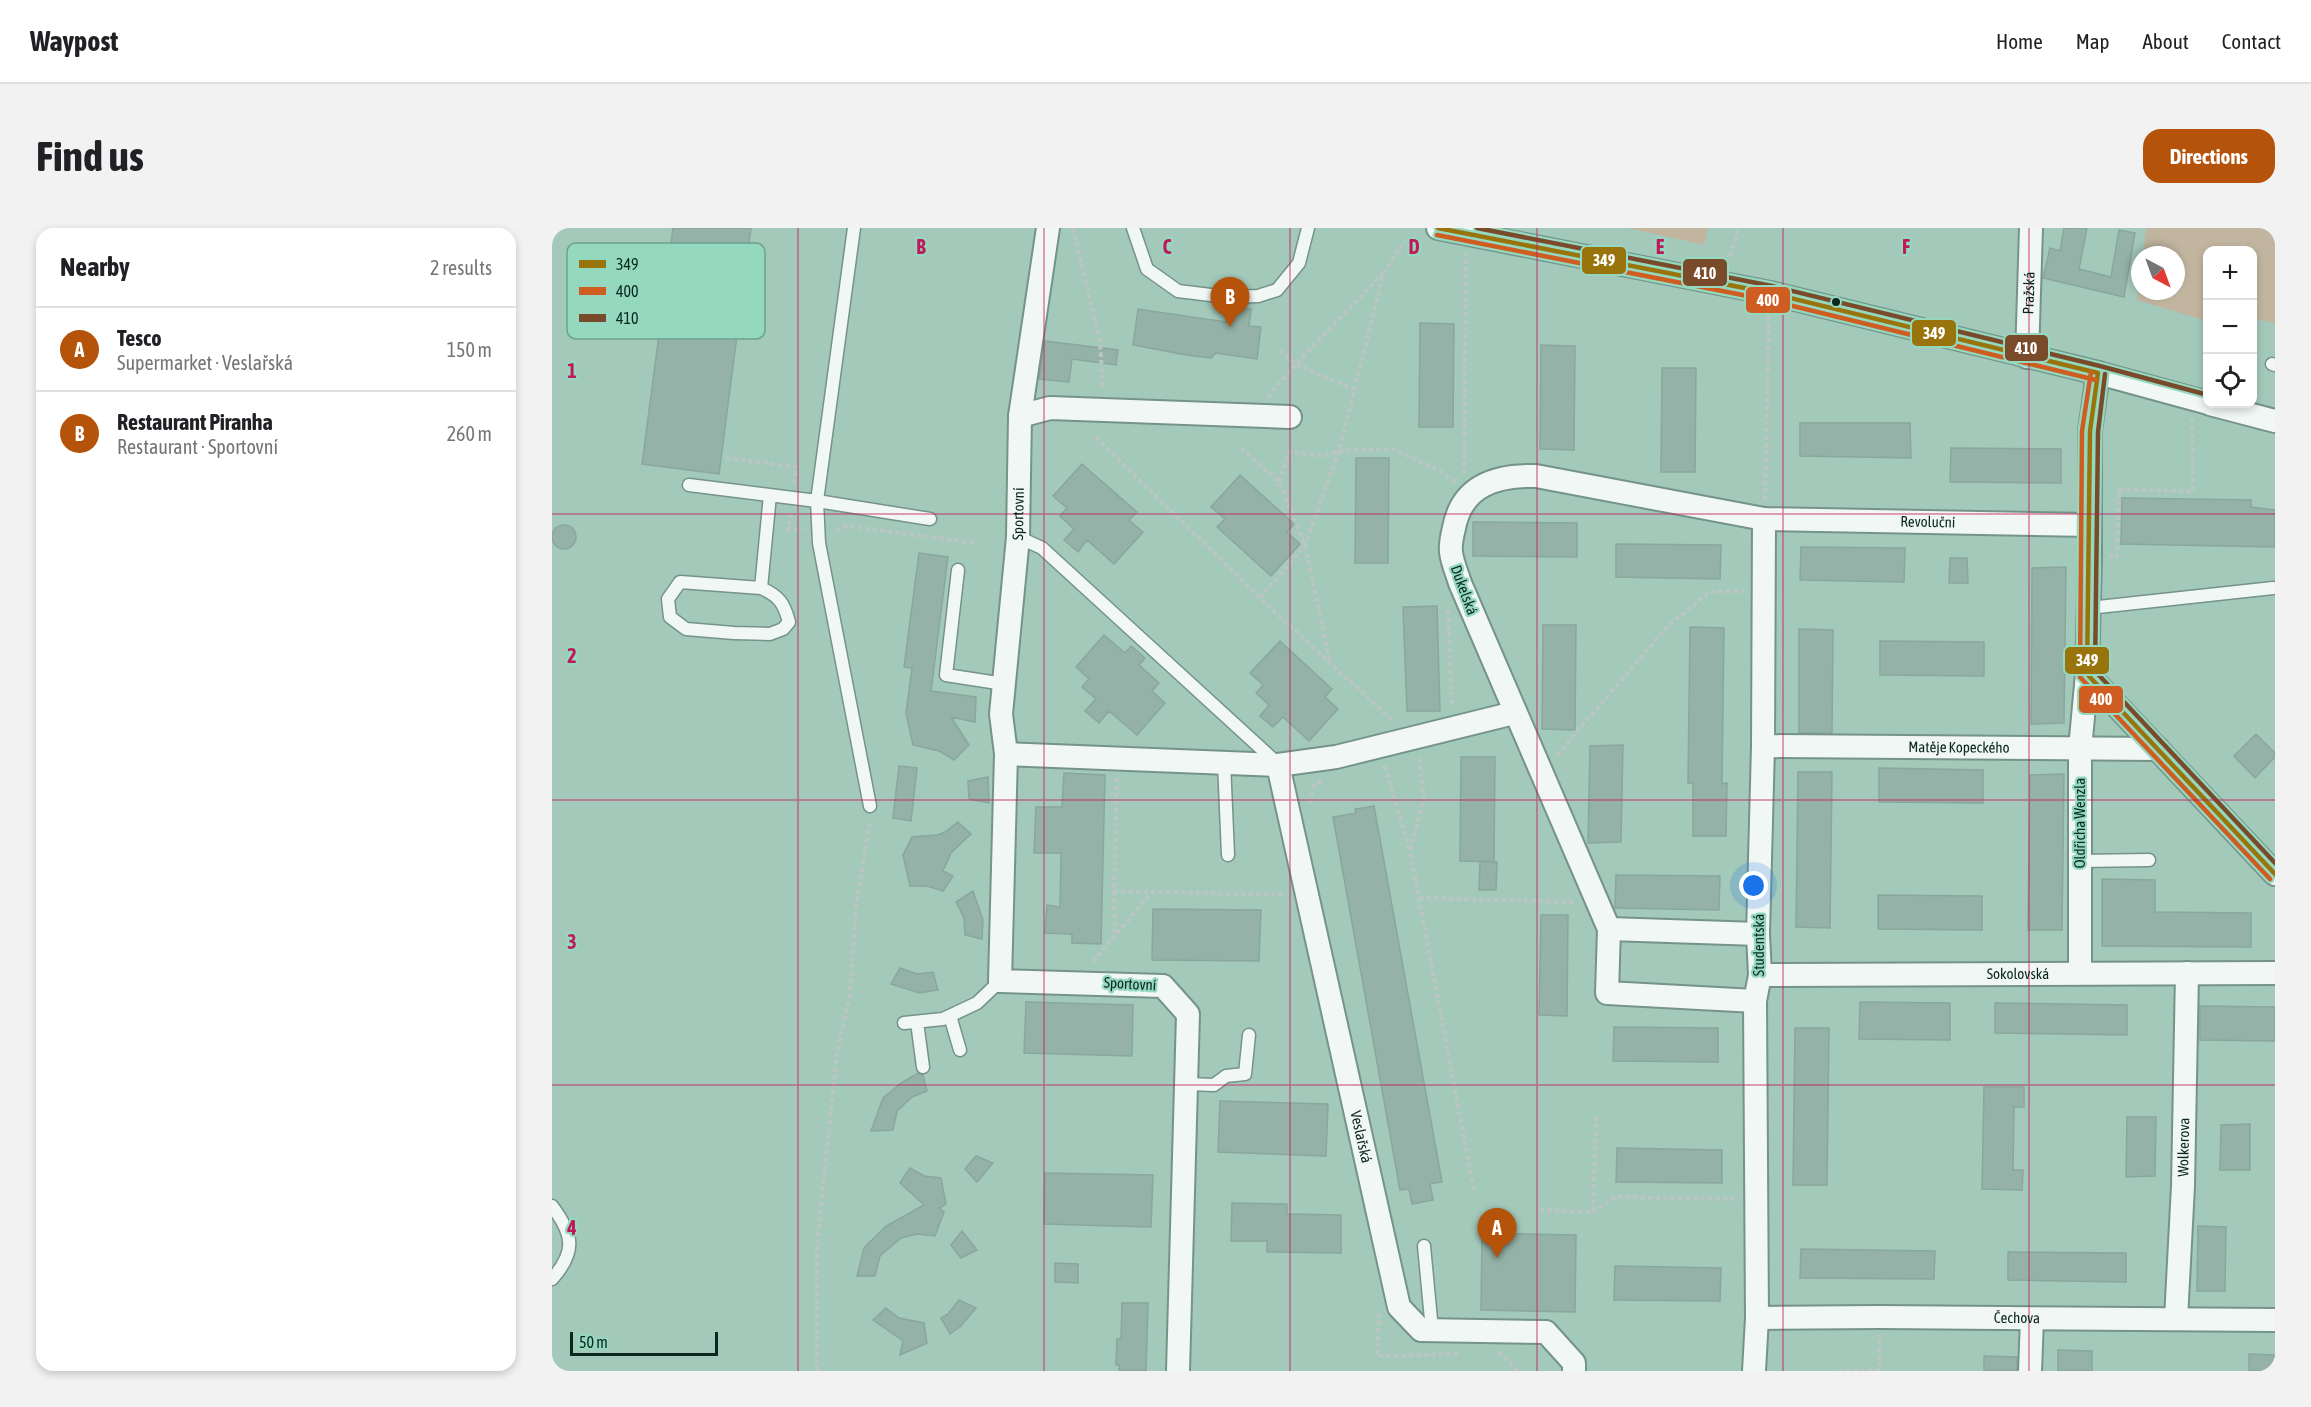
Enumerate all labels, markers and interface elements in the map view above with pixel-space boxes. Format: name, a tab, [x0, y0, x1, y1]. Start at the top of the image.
text: Waypost	[30, 25, 118, 57]
text: Home	[1996, 29, 2043, 53]
text: Map	[2076, 29, 2110, 53]
text: About	[2143, 29, 2189, 53]
text: Contact	[2222, 29, 2281, 53]
button: Directions	[2143, 129, 2275, 183]
text: Find us	[36, 132, 144, 180]
text: B	[916, 235, 926, 258]
text: C	[1163, 235, 1172, 258]
text: D	[1408, 235, 1420, 258]
text: E	[1656, 235, 1665, 258]
text: F	[1902, 235, 1910, 258]
legend	[567, 243, 765, 339]
line badge: 349	[1581, 246, 1627, 275]
north arrow	[2131, 246, 2185, 300]
map controls	[2203, 246, 2257, 408]
button: +	[2203, 246, 2257, 300]
text: 349	[1593, 251, 1616, 269]
text: Nearby	[60, 252, 130, 282]
text: 349	[616, 255, 639, 273]
text: 2 results	[430, 256, 492, 279]
line badge: 410	[1682, 258, 1728, 287]
text: 410	[1693, 264, 1717, 282]
street label: Pražská	[2019, 271, 2038, 315]
pin: B	[1210, 278, 1250, 327]
text: 400	[616, 282, 639, 300]
line badge: 400	[1745, 286, 1791, 314]
text: 400	[1756, 291, 1780, 309]
unlabelled marker	[1830, 296, 1842, 308]
button: −	[2203, 300, 2257, 354]
text: 410	[616, 309, 639, 327]
line badge: 349	[1911, 319, 1957, 347]
text: 349	[1923, 324, 1946, 342]
text: Tesco	[117, 325, 162, 351]
line badge: 410	[2004, 334, 2049, 362]
text: A	[75, 338, 84, 361]
text: 150 m	[447, 338, 492, 361]
text: 410	[2014, 339, 2038, 357]
text: Supermarket · Veslařská	[117, 351, 293, 374]
button: locate	[2203, 354, 2257, 408]
text: 1	[567, 359, 577, 382]
text: Restaurant Piranha	[117, 409, 273, 435]
text: B	[75, 422, 84, 445]
text: 260 m	[447, 422, 492, 445]
text: Restaurant · Sportovní	[117, 435, 278, 458]
street label: Sportovní	[1009, 487, 1027, 541]
street label: Revoluční	[1900, 513, 1956, 531]
street label: Dukelská	[1448, 563, 1481, 617]
text: 2	[567, 644, 577, 667]
line badge: 349	[2064, 646, 2110, 675]
text: 349	[2076, 651, 2099, 669]
line badge: 400	[2078, 685, 2124, 714]
text: 400	[2089, 690, 2113, 708]
street label: Matěje Kopeckého	[1908, 738, 2010, 756]
street label: Oldřicha Wenzla	[2071, 778, 2088, 868]
your location	[1739, 871, 1768, 900]
street label: Studentská	[1750, 914, 1767, 976]
text: 3	[567, 930, 577, 953]
street label: Sokolovská	[1987, 965, 2049, 982]
street label: Sportovní	[1103, 974, 1157, 993]
street label: Veslařská	[1347, 1109, 1376, 1165]
street label: Wolkerova	[2174, 1118, 2192, 1177]
pin: A	[1478, 1208, 1516, 1258]
text: 4	[566, 1216, 577, 1239]
street label: Čechova	[1994, 1309, 2040, 1326]
scale bar	[570, 1329, 718, 1356]
text: 50 m	[579, 1333, 608, 1351]

